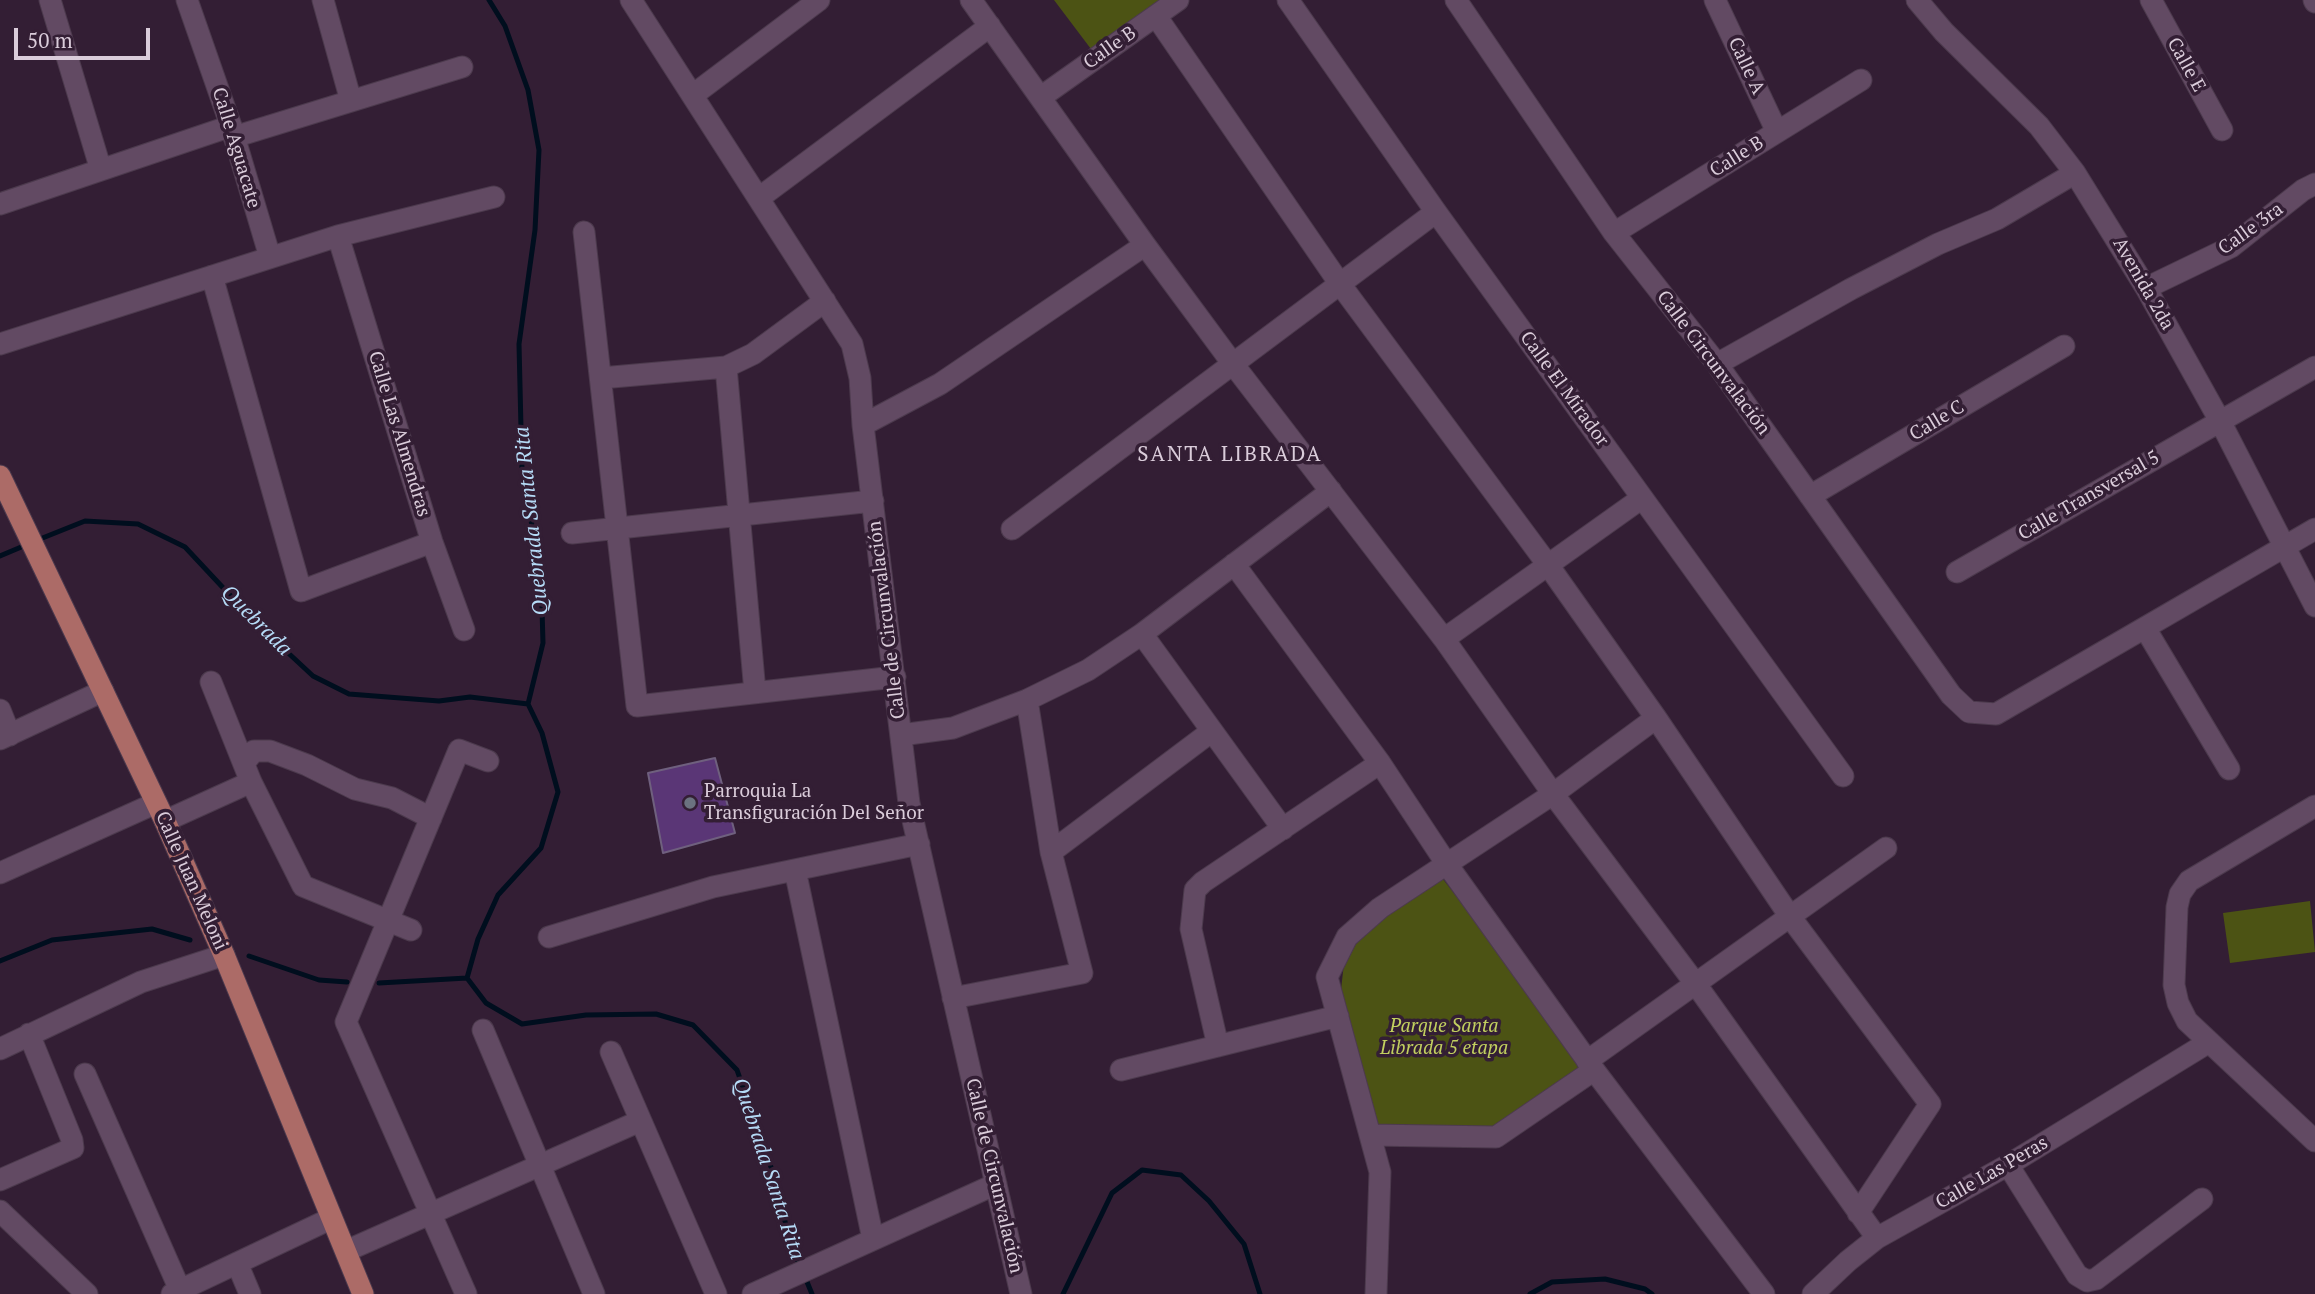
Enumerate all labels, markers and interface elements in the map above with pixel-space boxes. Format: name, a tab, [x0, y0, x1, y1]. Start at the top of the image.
scale bar	[18, 14, 154, 58]
street label: Calle B	[1079, 22, 1141, 74]
text: 50 m	[27, 26, 73, 54]
street label: Calle A	[1723, 34, 1769, 98]
street label: Calle E	[2162, 34, 2210, 96]
street label: Calle Aguacate	[207, 85, 265, 211]
street label: Calle B	[1706, 132, 1768, 182]
street label: Calle 3ra	[2214, 198, 2288, 260]
street label: Avenida 2da	[2108, 234, 2178, 334]
street label: Calle Circunvalación	[1651, 286, 1775, 440]
street label: Calle El Mirador	[1515, 327, 1613, 451]
street label: Calle Las Almendras	[363, 348, 435, 520]
street label: Calle C	[1906, 396, 1968, 446]
water label: Quebrada Santa Rita	[510, 425, 554, 617]
district label: SANTA LIBRADA	[1139, 442, 1321, 468]
street label: Calle Transversal 5	[2014, 446, 2164, 546]
street label: Calle de Circunvalación	[864, 520, 910, 720]
water label: Quebrada	[215, 580, 297, 662]
place label: Parroquia La Transfiguración Del Señor	[704, 781, 924, 825]
marker: Parroquia La Transfiguración Del Señor	[682, 795, 698, 811]
street label: Calle Juan Meloni	[150, 808, 232, 954]
park label: Parque Santa Librada 5 etapa	[1380, 1016, 1508, 1060]
water label: Quebrada Santa Rita	[727, 1075, 809, 1263]
street label: Calle de Circunvalación	[960, 1076, 1028, 1276]
street label: Calle Las Peras	[1932, 1132, 2052, 1214]

